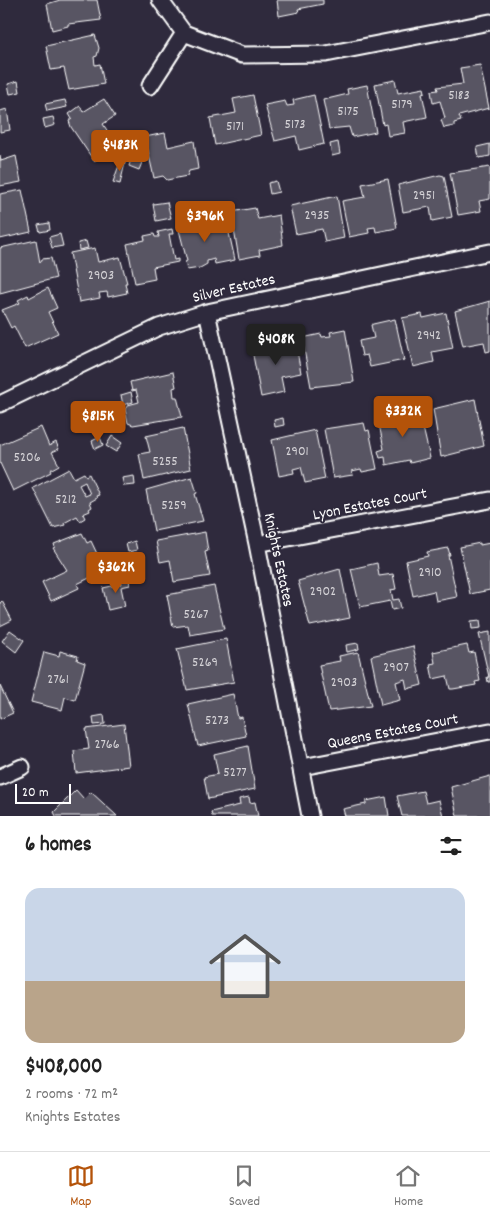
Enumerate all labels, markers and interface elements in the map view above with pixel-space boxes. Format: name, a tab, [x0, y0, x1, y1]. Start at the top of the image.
house number: 5183	[448, 86, 470, 106]
house number: 5179	[391, 95, 413, 115]
house number: 5175	[337, 102, 359, 122]
house number: 5173	[284, 115, 306, 135]
house number: 5171	[226, 117, 244, 137]
pin: $483K	[85, 130, 155, 172]
text: $483K	[102, 134, 138, 157]
house number: 2951	[413, 186, 435, 206]
pin: $396K	[170, 200, 240, 243]
text: $396K	[186, 205, 224, 228]
house number: 2935	[304, 206, 330, 226]
house number: 2903	[88, 266, 114, 286]
street label: Silver Estates	[190, 268, 278, 310]
pin: $408K	[241, 324, 311, 366]
house number: 2942	[417, 326, 441, 346]
text: $408K	[257, 328, 295, 351]
pin: $332K	[368, 396, 438, 438]
pin: $815K	[63, 400, 133, 443]
text: $332K	[385, 400, 421, 423]
text: $815K	[82, 405, 114, 428]
house number: 2901	[285, 442, 309, 462]
house number: 5206	[13, 448, 41, 468]
house number: 5255	[152, 452, 178, 472]
street label: Lyon Estates Court	[311, 483, 429, 527]
house number: 5212	[55, 490, 77, 510]
house number: 5259	[161, 496, 187, 516]
street label: Knights Estates	[257, 511, 299, 609]
pin: $362K	[81, 552, 151, 594]
text: $362K	[97, 556, 135, 579]
house number: 2910	[418, 563, 442, 583]
house number: 2902	[310, 582, 336, 602]
house number: 5267	[184, 605, 208, 625]
house number: 5269	[192, 653, 218, 673]
house number: 2907	[383, 658, 409, 678]
house number: 2761	[47, 670, 69, 690]
house number: 2903	[331, 673, 357, 693]
street label: Queens Estates Court	[326, 708, 460, 756]
house number: 5273	[205, 711, 229, 731]
house number: 2766	[94, 735, 120, 755]
house number: 5277	[223, 763, 247, 783]
scale bar	[15, 781, 71, 804]
text: 20 m	[22, 783, 49, 803]
text: 6 homes	[25, 831, 92, 861]
icon: filters	[437, 832, 465, 860]
icon: home	[200, 921, 290, 1011]
text: $408,000	[25, 1053, 103, 1083]
text: 2 rooms · 72 m²	[25, 1083, 118, 1106]
text: Knights Estates	[25, 1106, 120, 1129]
tab: Map	[67, 1162, 95, 1212]
tab: Saved	[229, 1162, 260, 1212]
tab: Home	[394, 1162, 423, 1212]

